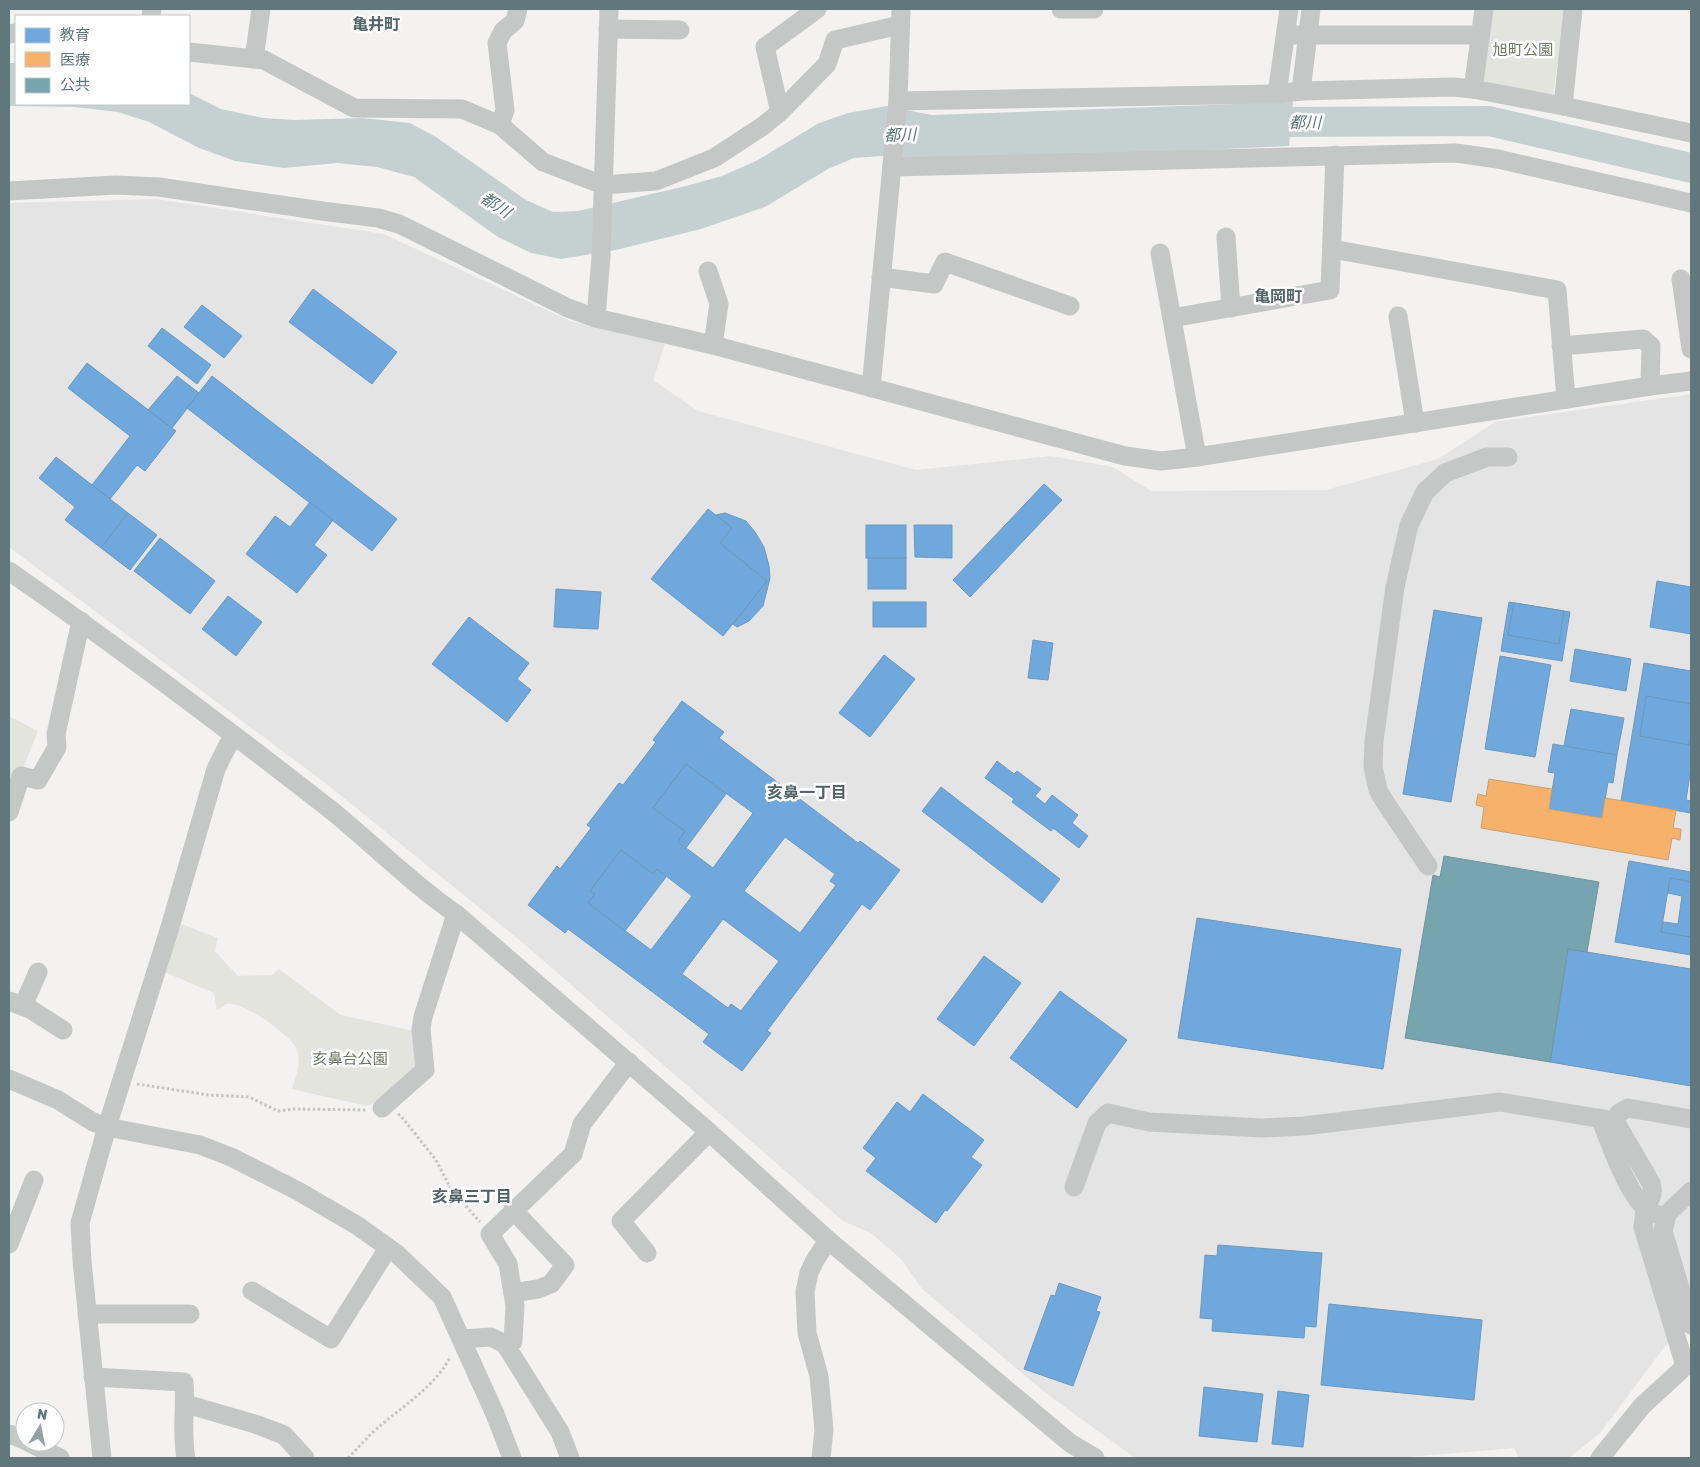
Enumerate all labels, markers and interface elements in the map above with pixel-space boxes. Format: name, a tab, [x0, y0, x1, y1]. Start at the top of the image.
legend	[15, 15, 190, 105]
district label: 亀井町	[352, 15, 400, 34]
text: 教育	[60, 26, 90, 44]
park label: 旭町公園	[1493, 41, 1553, 59]
text: 医療	[60, 51, 90, 69]
text: 公共	[60, 76, 90, 94]
water label: 都川	[1289, 113, 1323, 132]
water label: 都川	[884, 125, 918, 145]
water label: 都川	[477, 188, 516, 223]
district label: 亀岡町	[1254, 287, 1302, 306]
district label: 亥鼻一丁目	[767, 783, 847, 802]
park label: 亥鼻台公園	[312, 1050, 388, 1068]
district label: 亥鼻三丁目	[432, 1187, 512, 1206]
north arrow	[15, 1402, 65, 1452]
text: N	[36, 1405, 49, 1424]

